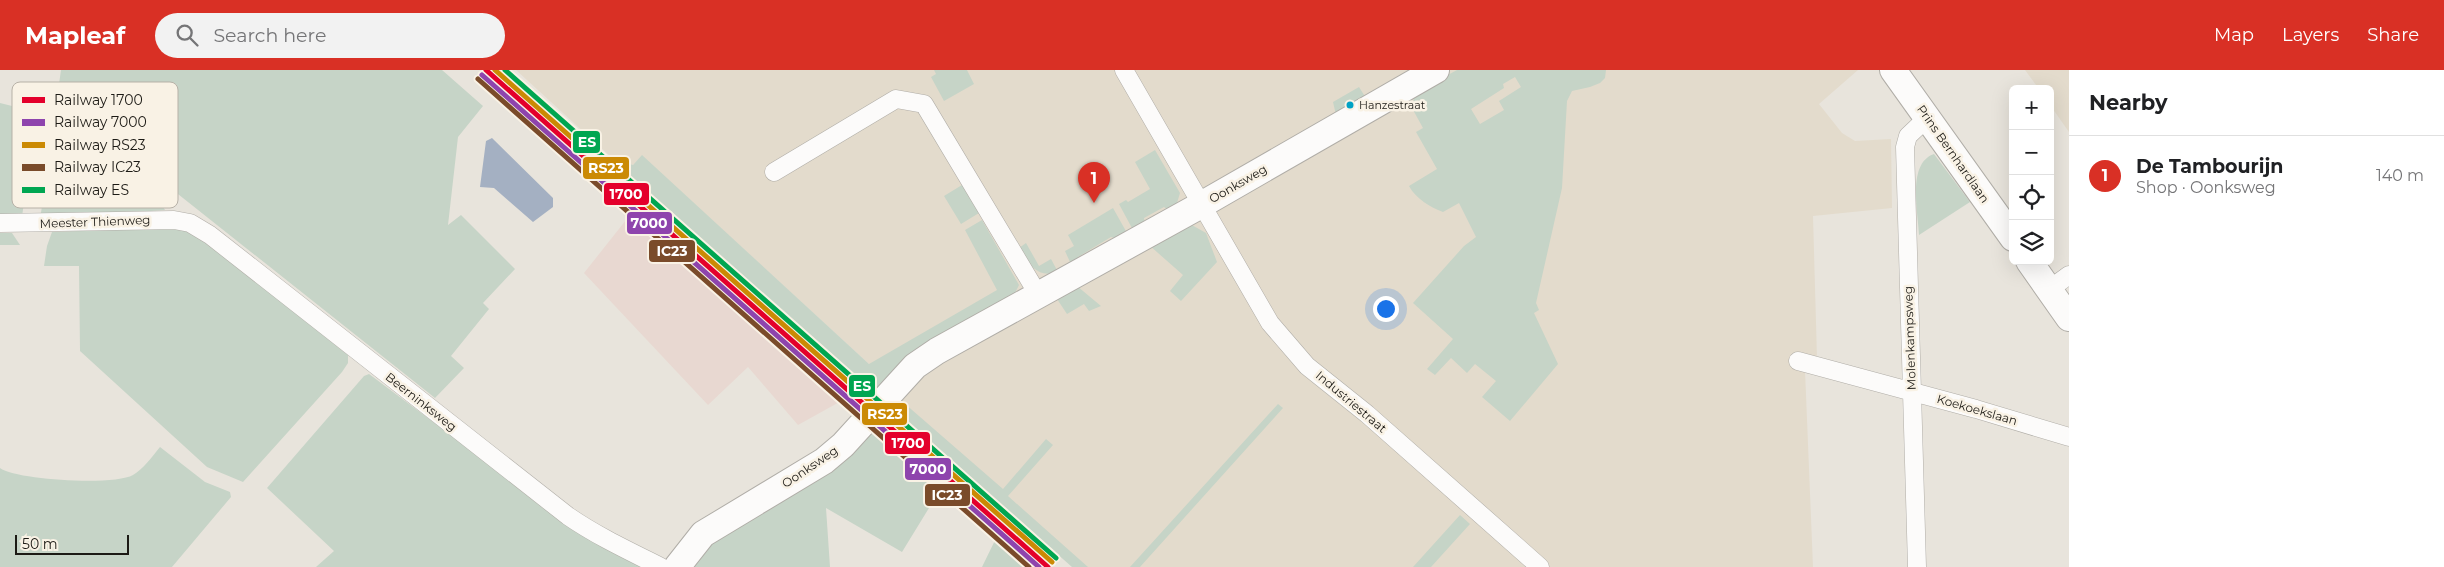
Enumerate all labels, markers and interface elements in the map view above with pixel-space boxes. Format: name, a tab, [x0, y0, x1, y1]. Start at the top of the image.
search box	[155, 13, 505, 58]
text: Mapleaf	[25, 21, 125, 50]
icon: search	[173, 21, 201, 49]
text: Search here	[213, 24, 326, 47]
text: Map	[2214, 24, 2254, 46]
text: Layers	[2282, 24, 2339, 46]
text: Share	[2367, 24, 2419, 46]
legend	[12, 82, 178, 208]
map controls	[2009, 85, 2054, 265]
button: +	[2009, 85, 2054, 130]
text: Nearby	[2089, 90, 2168, 115]
text: Railway 1700	[54, 91, 143, 109]
place label: Hanzestraat	[1359, 98, 1426, 112]
marker: Hanzestraat	[1345, 100, 1355, 110]
street label: Prins Bernhardlaan	[1914, 102, 1993, 206]
text: Railway 7000	[54, 113, 147, 131]
line badge: ES	[572, 130, 601, 154]
button: −	[2009, 130, 2054, 175]
text: ES	[578, 133, 596, 151]
text: Railway RS23	[54, 136, 146, 154]
text: De Tambourijn	[2136, 155, 2283, 178]
line badge: RS23	[582, 156, 630, 180]
text: Railway IC23	[54, 158, 141, 176]
text: RS23	[588, 159, 624, 177]
street label: Oonksweg	[1206, 161, 1269, 206]
pin: 1	[1078, 162, 1110, 203]
text: 1	[2102, 166, 2108, 185]
text: 140 m	[2376, 166, 2424, 185]
button: locate	[2009, 175, 2054, 220]
text: Shop · Oonksweg	[2136, 178, 2276, 197]
text: Railway ES	[54, 181, 129, 199]
line badge: 1700	[603, 182, 650, 206]
text: 1700	[610, 185, 642, 203]
line badge: 7000	[626, 211, 673, 235]
street label: Meester Thienweg	[39, 212, 151, 231]
text: 7000	[631, 214, 667, 232]
button: layers	[2009, 220, 2054, 265]
line badge: IC23	[648, 239, 696, 263]
text: IC23	[656, 242, 688, 260]
street label: Molenkampsweg	[1900, 286, 1919, 390]
your location	[1373, 296, 1399, 322]
street label: Industriestraat	[1313, 368, 1390, 436]
street label: Beerninksweg	[383, 369, 460, 434]
line badge: ES	[848, 374, 876, 398]
text: ES	[853, 377, 871, 395]
street label: Koekoekslaan	[1935, 391, 2019, 428]
line badge: RS23	[861, 402, 908, 426]
text: RS23	[867, 405, 903, 423]
line badge: 1700	[884, 431, 931, 455]
text: 1700	[892, 434, 924, 452]
street label: Oonksweg	[779, 442, 841, 491]
line badge: 7000	[904, 457, 952, 481]
text: 7000	[910, 460, 946, 478]
line badge: IC23	[924, 483, 971, 507]
text: IC23	[931, 486, 963, 504]
scale bar	[15, 532, 129, 555]
text: 50 m	[22, 535, 58, 553]

